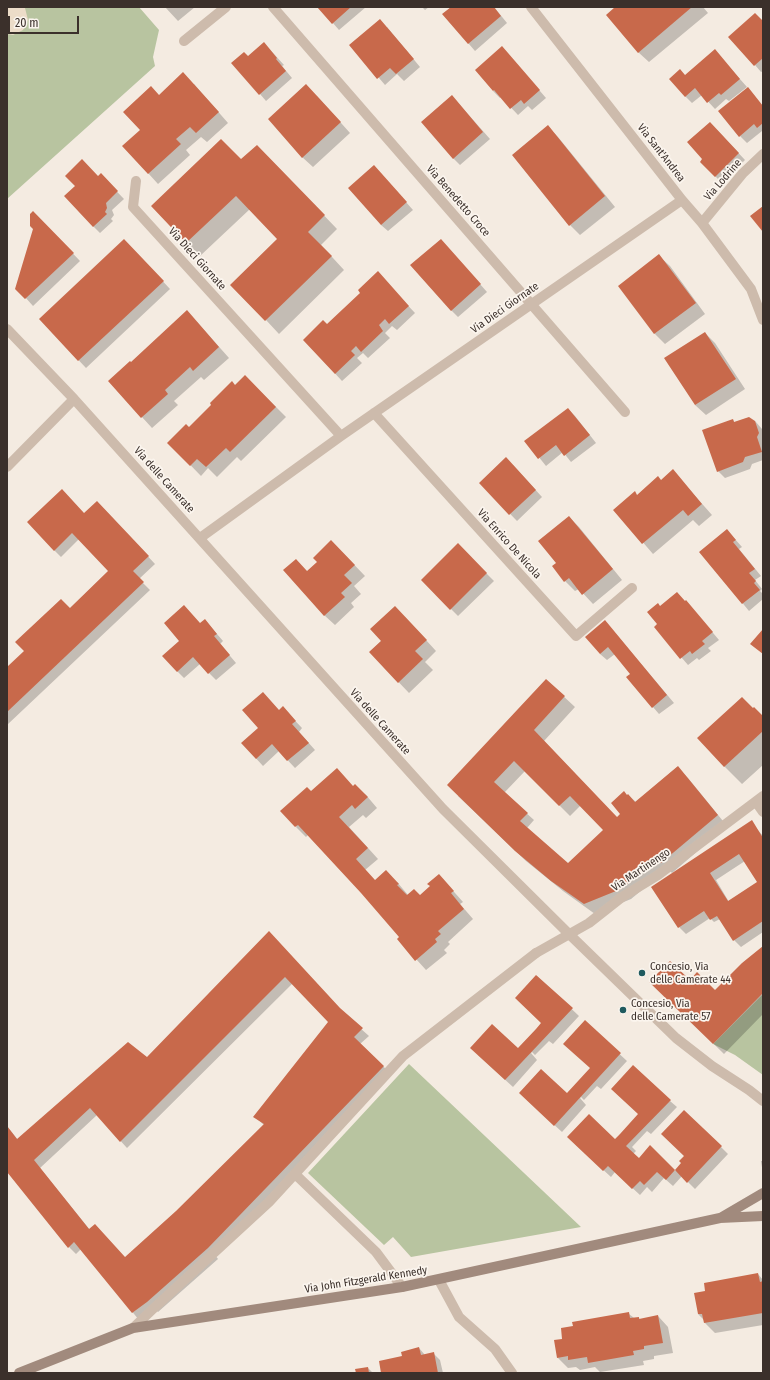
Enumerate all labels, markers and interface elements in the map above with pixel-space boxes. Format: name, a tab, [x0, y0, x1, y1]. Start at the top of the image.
scale bar	[10, 8, 81, 34]
text: 20 m	[15, 16, 39, 30]
street label: Via Sant'Andrea	[634, 121, 688, 185]
street label: Via Lodrine	[701, 157, 745, 203]
street label: Via Benedetto Croce	[423, 163, 493, 239]
street label: Via Dieci Giornate	[165, 225, 229, 293]
street label: Via Dieci Giornate	[469, 280, 541, 336]
street label: Via delle Camerate	[131, 444, 197, 516]
street label: Via Enrico De Nicola	[474, 506, 544, 582]
street label: Via delle Camerate	[347, 686, 413, 758]
street label: Via Martinengo	[609, 846, 673, 894]
place label: Concesio, Via delle Camerate 44	[650, 960, 731, 986]
marker: Concesio, Via delle Camerate 44	[637, 968, 647, 978]
place label: Concesio, Via delle Camerate 57	[631, 997, 710, 1023]
marker: Concesio, Via delle Camerate 57	[618, 1005, 628, 1015]
street label: Via John Fitzgerald Kennedy	[304, 1264, 428, 1296]

